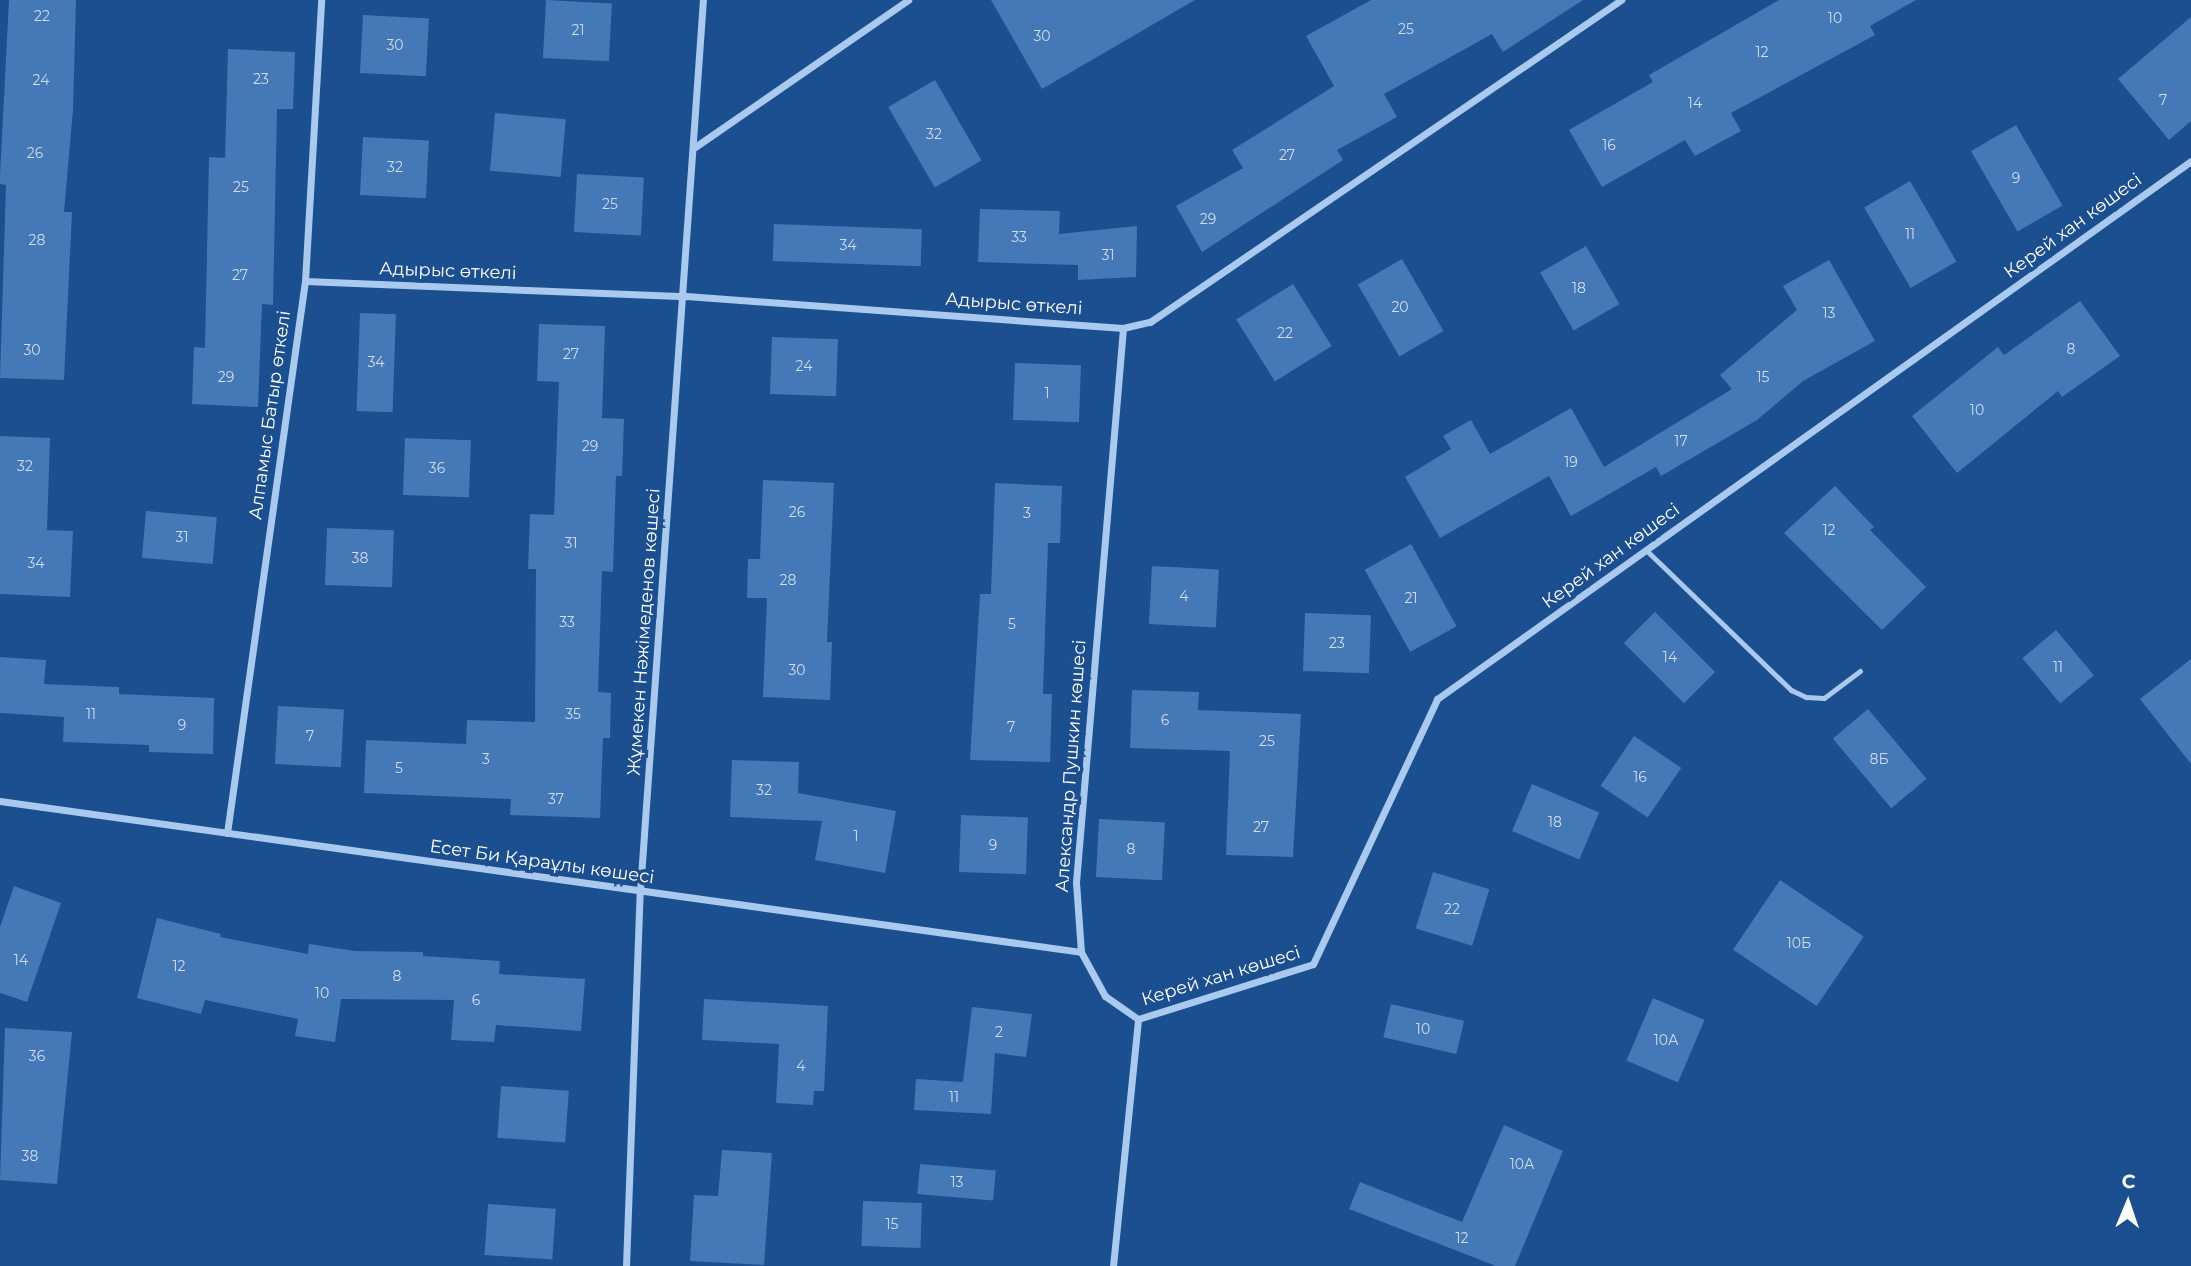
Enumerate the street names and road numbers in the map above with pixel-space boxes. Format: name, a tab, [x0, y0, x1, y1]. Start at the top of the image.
street label: Керей хан көшесі	[2000, 169, 2146, 283]
street label: Адырыс өткелі	[379, 258, 517, 284]
street label: Адырыс өткелі	[945, 288, 1083, 320]
street label: Алпамыс Батыр өткелі	[245, 309, 295, 521]
street label: Жұмекен Нәжімеденов көшесі	[623, 488, 665, 776]
street label: Керей хан көшесі	[1538, 499, 1684, 613]
street label: Александр Пушкин көшесі	[1051, 639, 1091, 893]
street label: Есет Би Қараұлы көшесі	[428, 836, 656, 888]
street label: Керей хан көшесі	[1139, 942, 1303, 1010]

